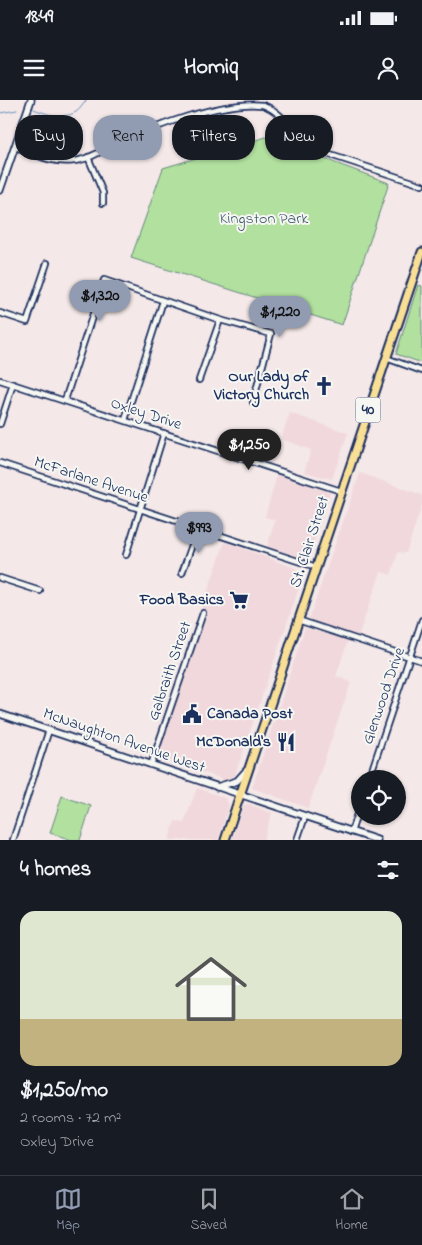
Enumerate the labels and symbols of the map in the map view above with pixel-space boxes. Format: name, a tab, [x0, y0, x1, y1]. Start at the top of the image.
park label: Kingston Park	[220, 207, 309, 231]
pin: $1,320	[59, 280, 141, 322]
pin: $1,220	[239, 296, 321, 338]
place label: Our Lady of Victory Church	[213, 365, 310, 408]
church icon: Our Lady of Victory Church	[313, 375, 335, 397]
street label: Oxley Drive	[107, 391, 186, 437]
road number: 40	[356, 398, 380, 422]
pin: $1,250	[208, 428, 290, 471]
street label: McFarlane Avenue	[31, 450, 152, 510]
street label: St. Clair Street	[284, 492, 336, 591]
pin: $993	[169, 512, 229, 554]
place label: Food Basics	[139, 588, 224, 612]
supermarket icon: Food Basics	[228, 589, 250, 611]
street label: Galbraith Street	[142, 618, 198, 724]
street label: Glenwood Drive	[356, 643, 412, 748]
street label: McNaughton Avenue West	[40, 702, 209, 780]
place label: Canada Post	[207, 702, 293, 726]
public building icon: Canada Post	[181, 703, 203, 725]
place label: McDonald's	[196, 730, 271, 754]
restaurant icon: McDonald's	[275, 731, 297, 753]

